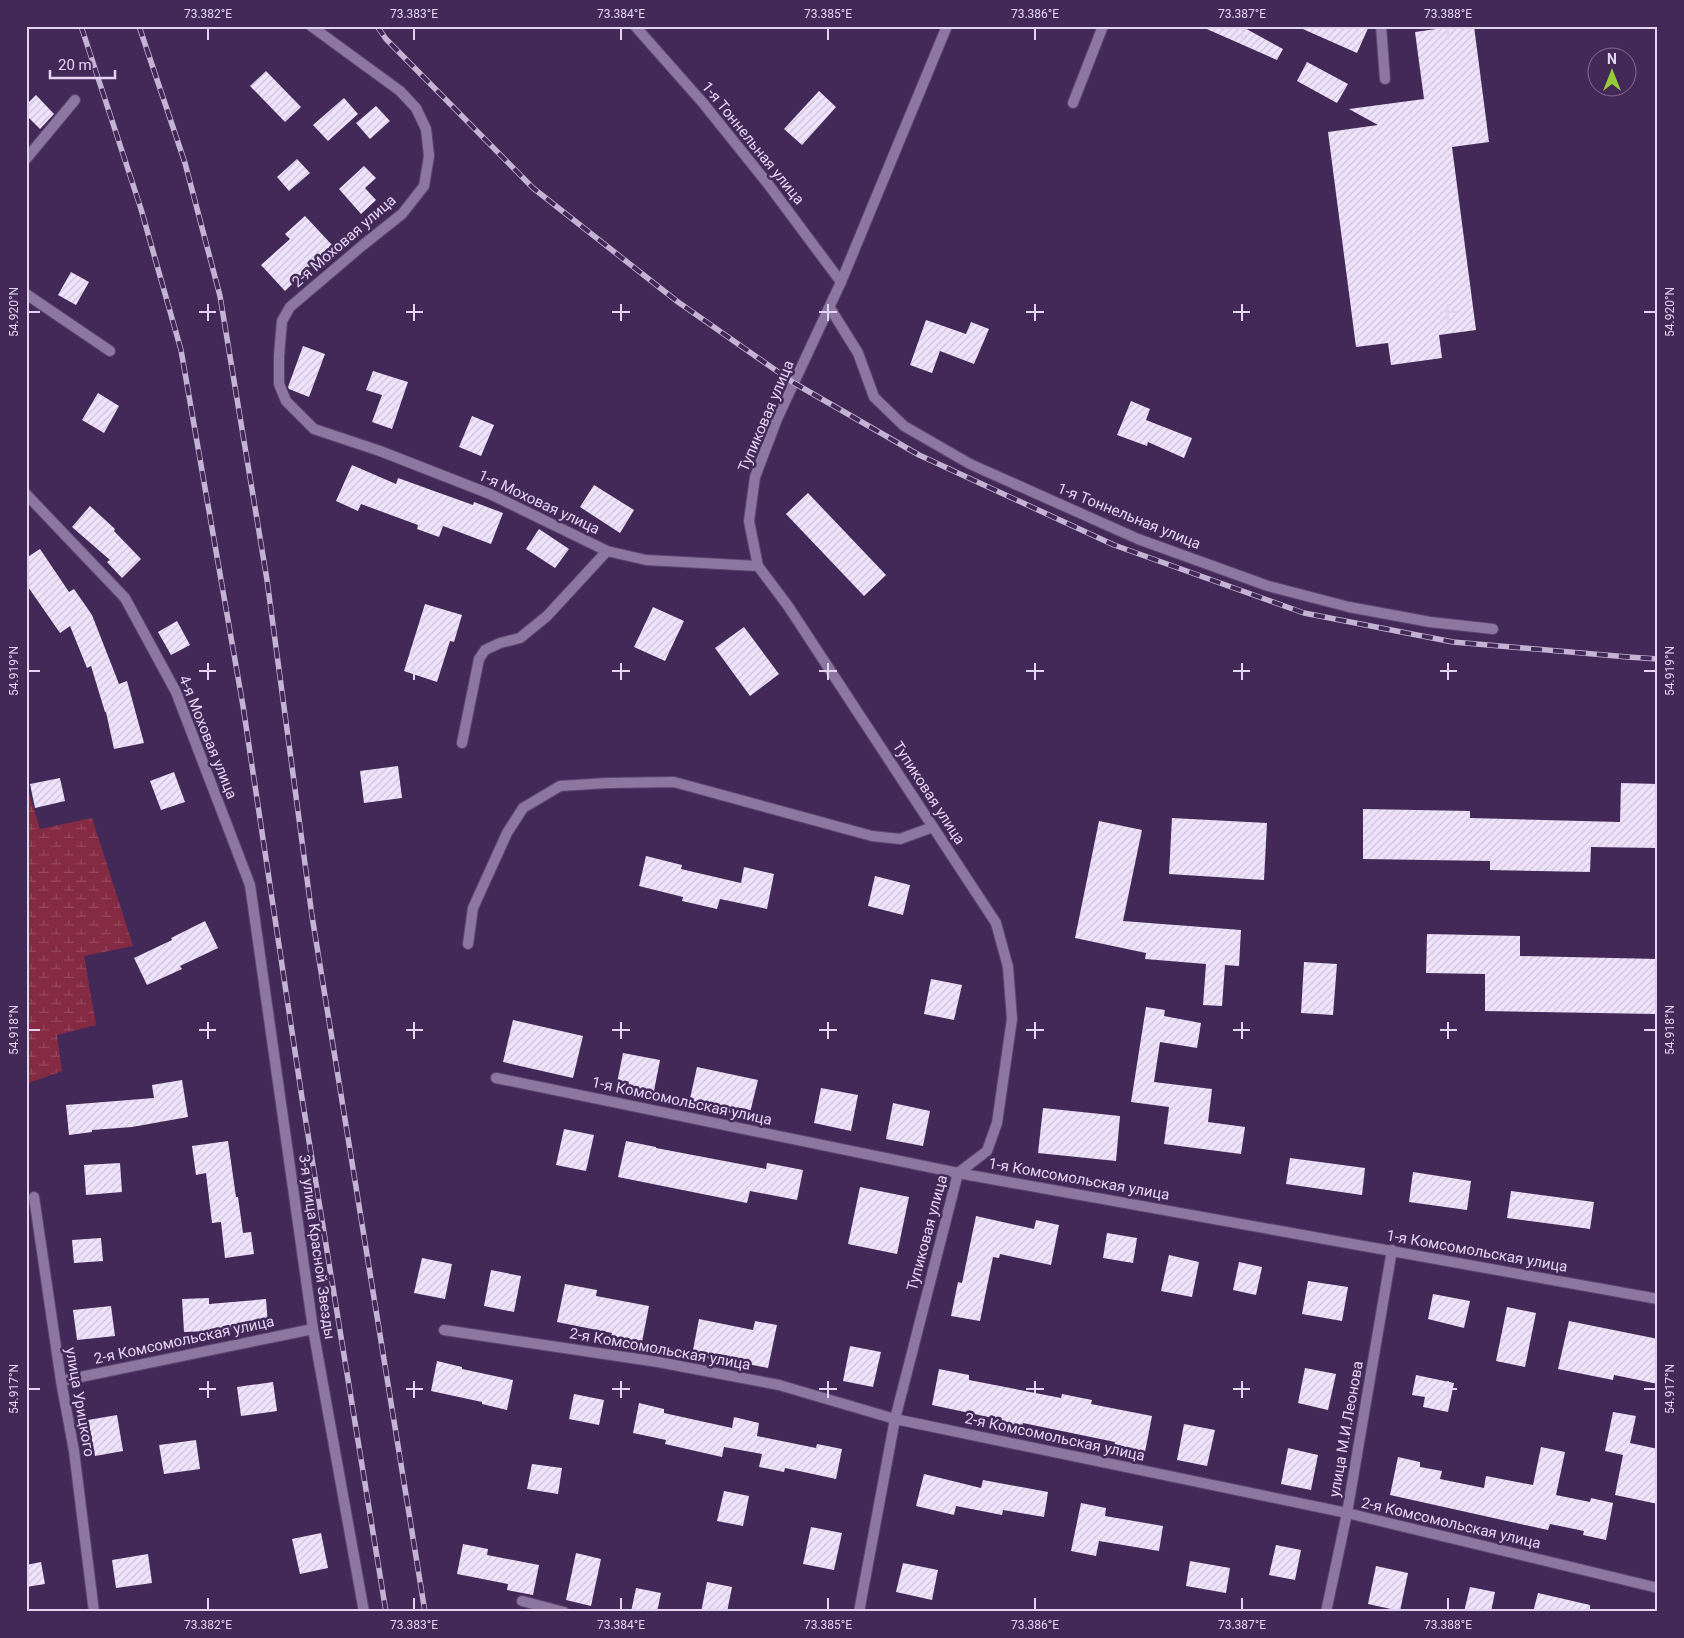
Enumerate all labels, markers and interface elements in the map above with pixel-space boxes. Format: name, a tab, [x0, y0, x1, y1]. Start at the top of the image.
text: 73.382°E	[184, 7, 232, 21]
text: 73.383°E	[390, 7, 438, 21]
text: 73.384°E	[597, 7, 645, 21]
text: 73.385°E	[804, 7, 852, 21]
text: 73.386°E	[1011, 7, 1059, 21]
text: 73.387°E	[1218, 7, 1266, 21]
text: 73.388°E	[1424, 7, 1472, 21]
scale bar	[50, 48, 115, 80]
north arrow	[1586, 48, 1636, 98]
text: N	[1607, 51, 1617, 67]
text: 20 m	[58, 56, 92, 74]
street label: 1-я Тоннельная улица	[698, 78, 808, 208]
street label: 2-я Моховая улица	[288, 191, 400, 291]
text: 54.920°N	[7, 287, 21, 337]
text: 54.920°N	[1663, 287, 1677, 337]
street label: Тупиковая улица	[734, 358, 798, 474]
street label: 1-я Моховая улица	[475, 466, 603, 538]
street label: 1-я Тоннельная улица	[1055, 479, 1203, 553]
text: 54.919°N	[7, 646, 21, 696]
text: 54.919°N	[1663, 646, 1677, 696]
street label: 4-я Моховая улица	[175, 673, 241, 801]
street label: Тупиковая улица	[889, 738, 969, 848]
text: 54.918°N	[7, 1005, 21, 1055]
text: 54.918°N	[1663, 1005, 1677, 1055]
street label: 1-я Комсомольская улица	[590, 1073, 774, 1129]
street label: 3-я улица Красной Звезды	[295, 1153, 339, 1341]
street label: 1-я Комсомольская улица	[987, 1154, 1171, 1204]
street label: Тупиковая улица	[903, 1173, 951, 1293]
street label: 1-я Комсомольская улица	[1385, 1226, 1569, 1276]
street label: 2-я Комсомольская улица	[92, 1312, 276, 1368]
street label: 2-я Комсомольская улица	[568, 1324, 752, 1374]
street label: улица Урицкого	[62, 1346, 98, 1458]
street label: улица М.И.Леонова	[1325, 1360, 1367, 1498]
text: 54.917°N	[7, 1364, 21, 1414]
text: 54.917°N	[1663, 1364, 1677, 1414]
street label: 2-я Комсомольская улица	[963, 1409, 1147, 1465]
street label: 2-я Комсомольская улица	[1359, 1494, 1543, 1552]
text: 73.382°E	[184, 1618, 232, 1632]
text: 73.383°E	[390, 1618, 438, 1632]
text: 73.384°E	[597, 1618, 645, 1632]
text: 73.385°E	[804, 1618, 852, 1632]
text: 73.386°E	[1011, 1618, 1059, 1632]
text: 73.387°E	[1218, 1618, 1266, 1632]
text: 73.388°E	[1424, 1618, 1472, 1632]

